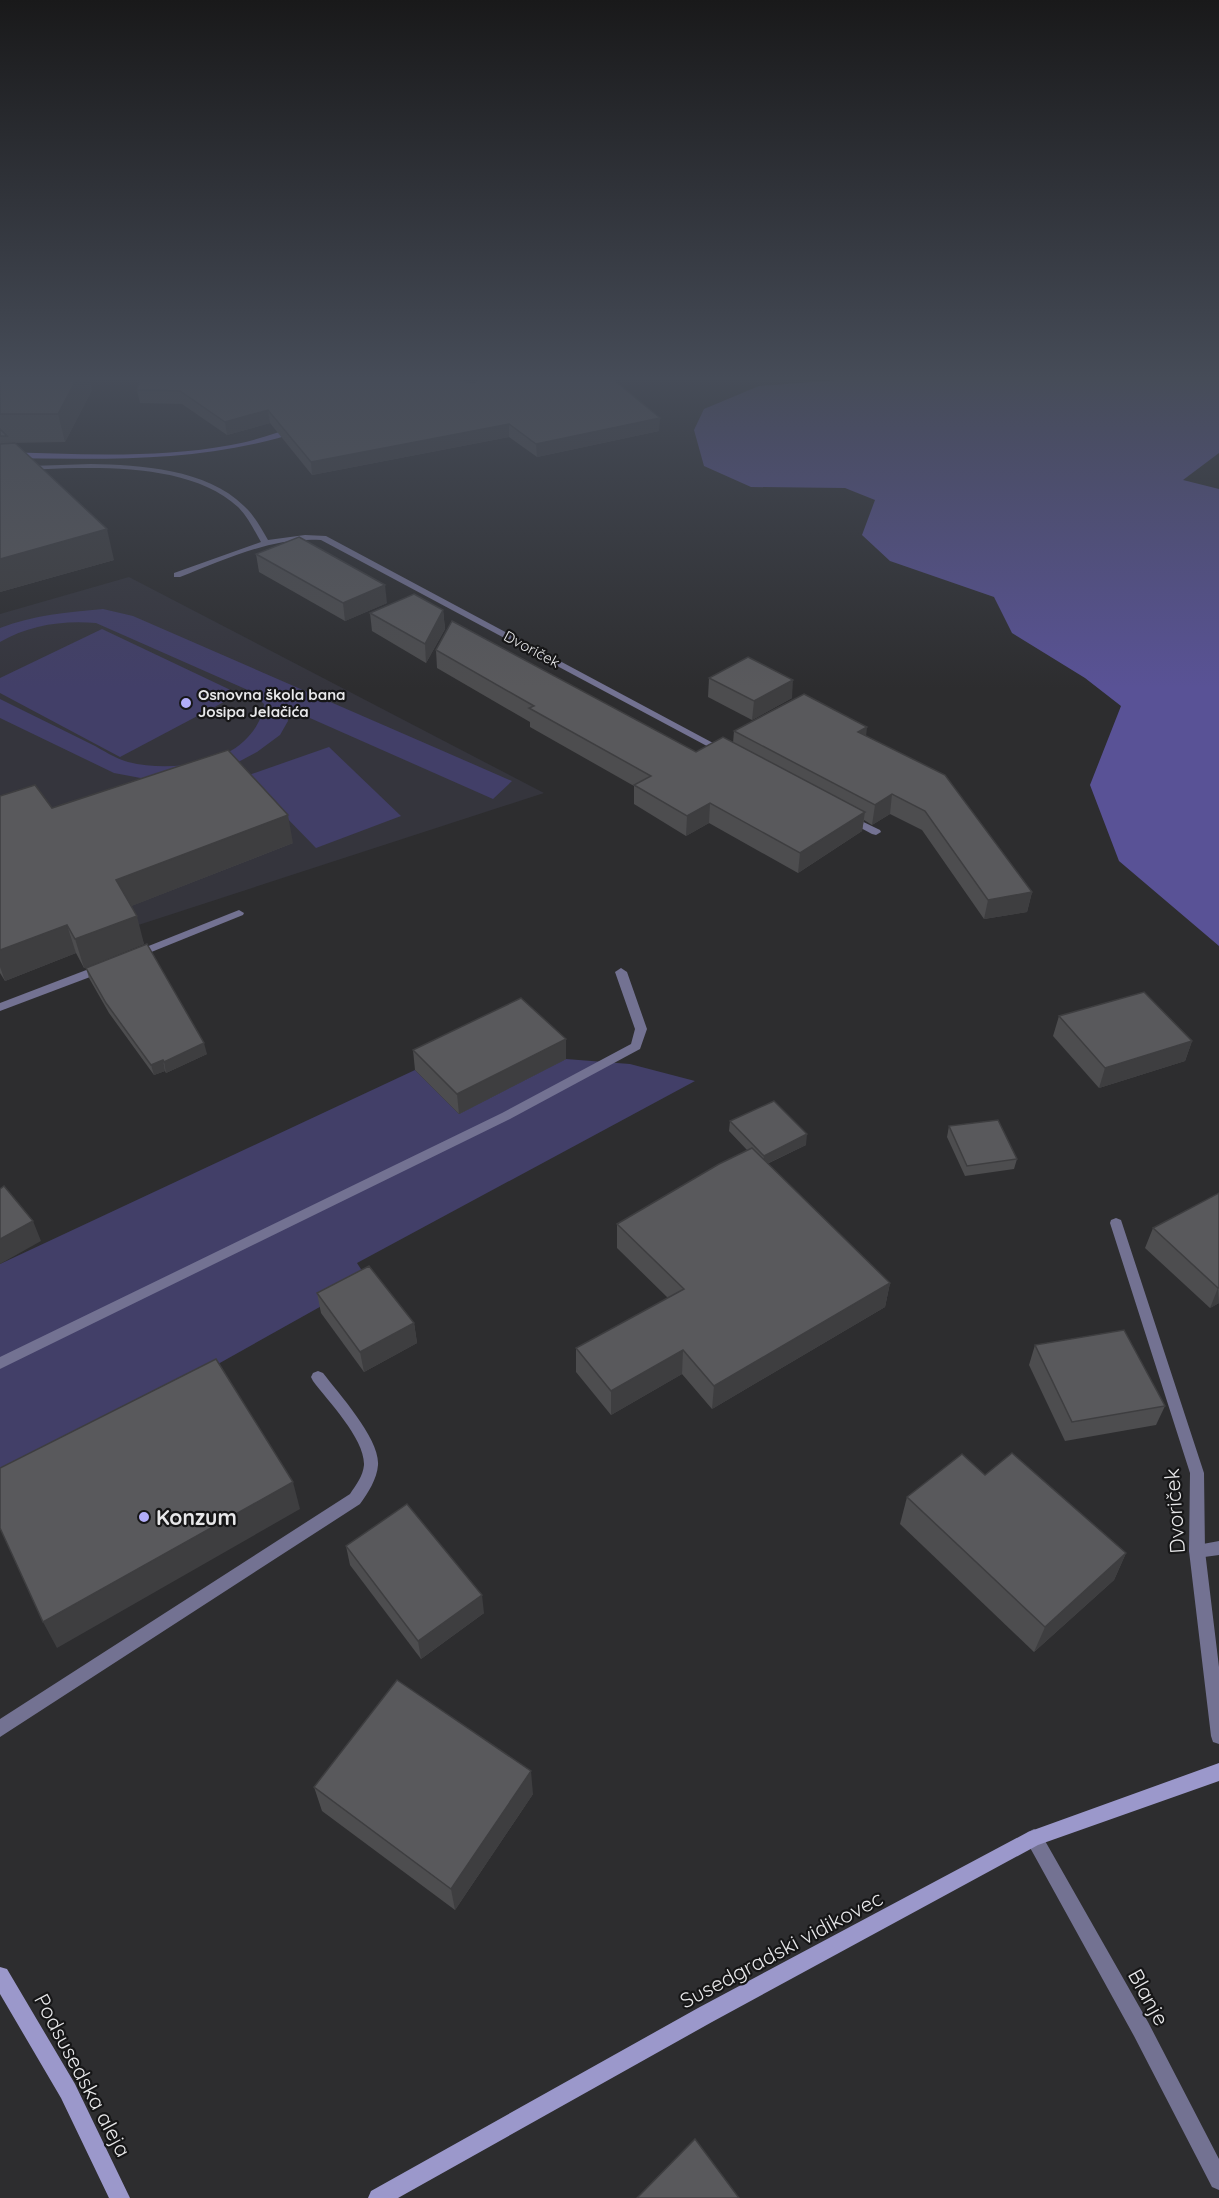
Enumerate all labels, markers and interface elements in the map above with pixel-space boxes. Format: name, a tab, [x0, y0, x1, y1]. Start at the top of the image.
street label: Dvoriček	[501, 626, 563, 672]
place label: Osnovna škola bana Josipa Jelačića	[198, 685, 346, 721]
marker: Osnovna škola bana Josipa Jelačića	[179, 696, 193, 710]
street label: Dvoriček	[1158, 1468, 1190, 1554]
place label: Konzum	[156, 1504, 237, 1530]
marker: Konzum	[137, 1510, 151, 1524]
street label: Susedgradski vidikovec	[675, 1884, 887, 2013]
street label: Blanje	[1123, 1964, 1175, 2030]
street label: Podsusedska aleja	[29, 1989, 137, 2161]

